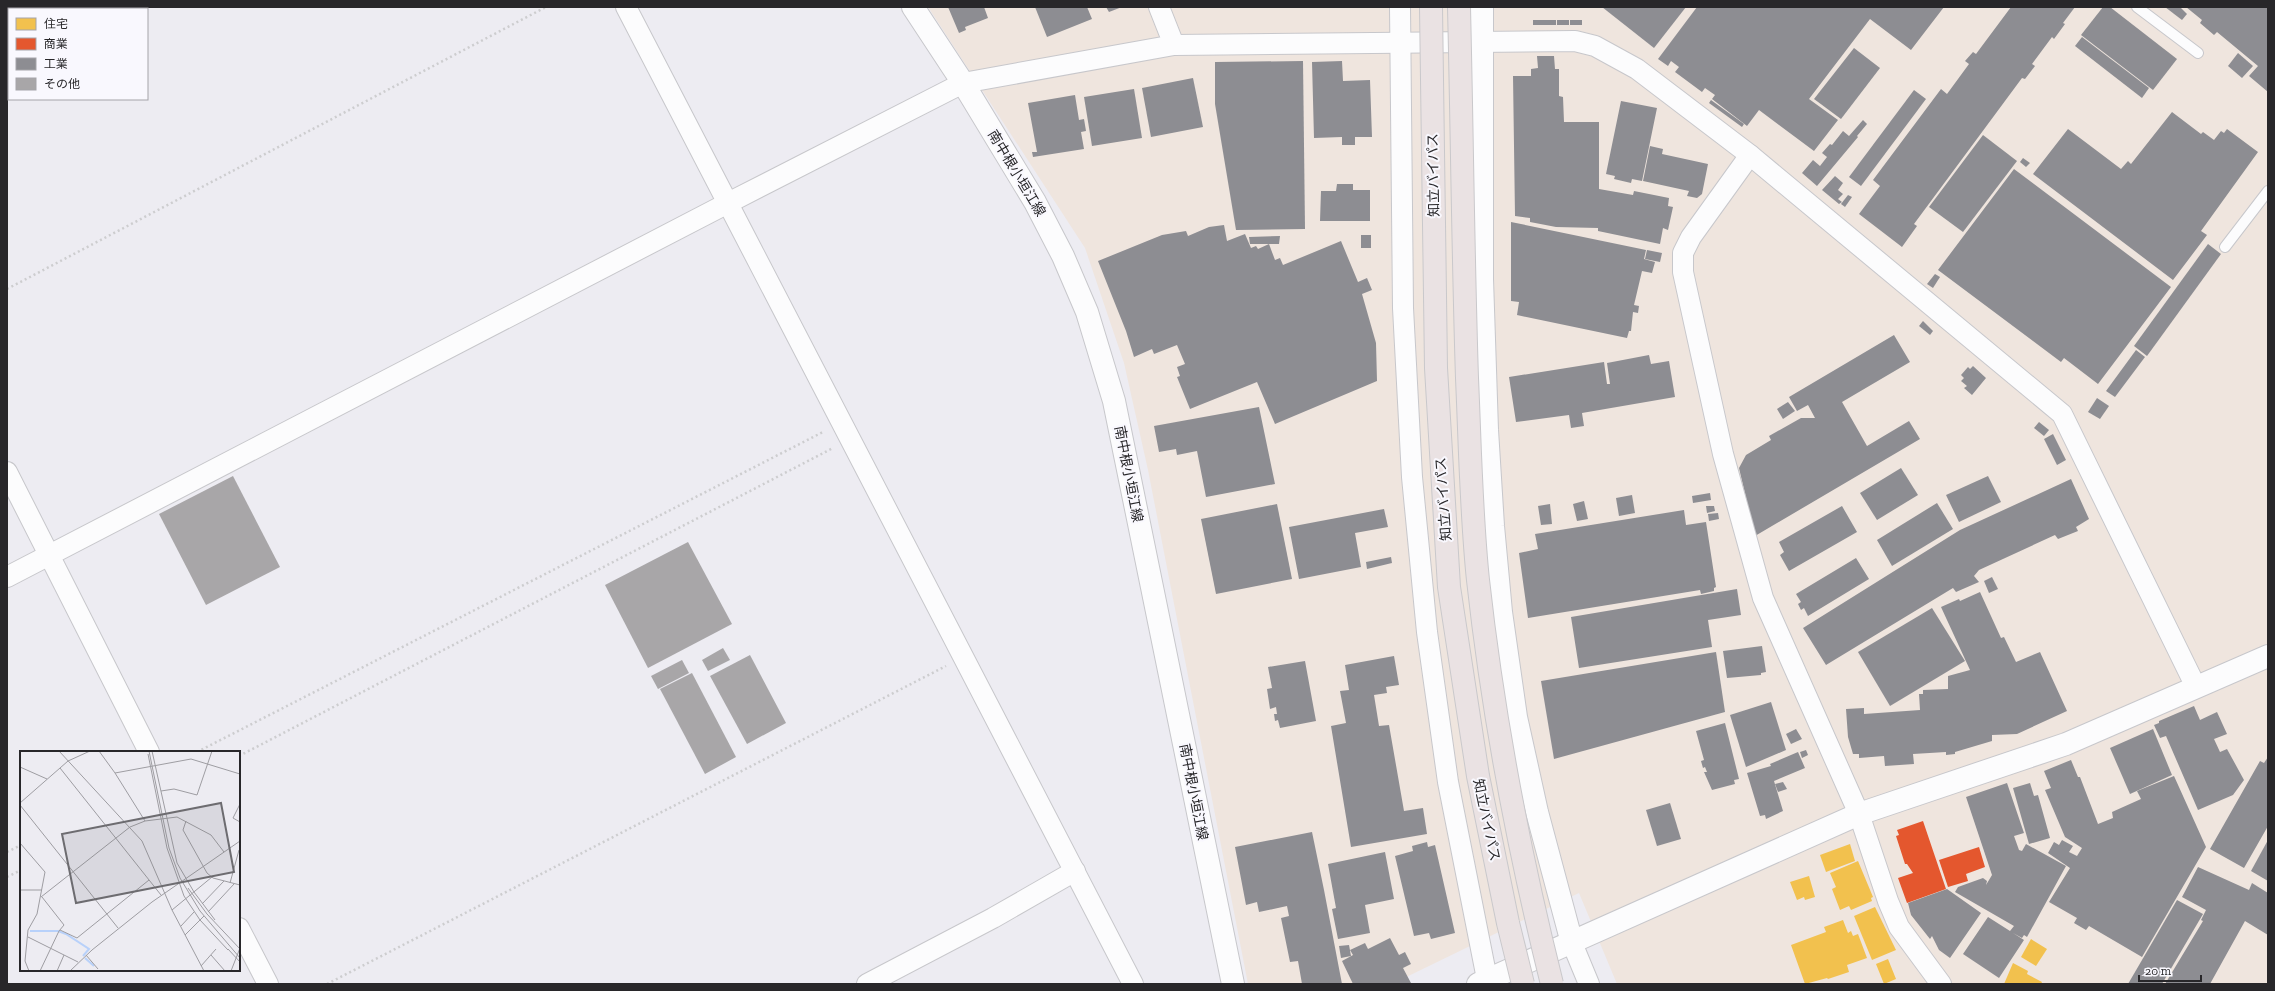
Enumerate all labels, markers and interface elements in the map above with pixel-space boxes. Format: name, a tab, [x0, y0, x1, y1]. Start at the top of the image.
legend	[8, 8, 148, 100]
text: 住宅	[44, 17, 68, 31]
text: 商業	[44, 37, 68, 51]
text: 工業	[44, 57, 68, 71]
text: その他	[44, 77, 80, 91]
street label: 南中根小垣江線	[984, 127, 1049, 220]
street label: 知立バイパス	[1424, 133, 1443, 217]
street label: 南中根小垣江線	[1111, 424, 1146, 524]
street label: 知立バイパス	[1432, 457, 1455, 541]
street label: 南中根小垣江線	[1176, 742, 1211, 842]
inset map	[20, 751, 240, 971]
street label: 知立バイパス	[1469, 777, 1504, 863]
scale bar	[2139, 957, 2201, 983]
text: 20 m	[2145, 964, 2172, 978]

